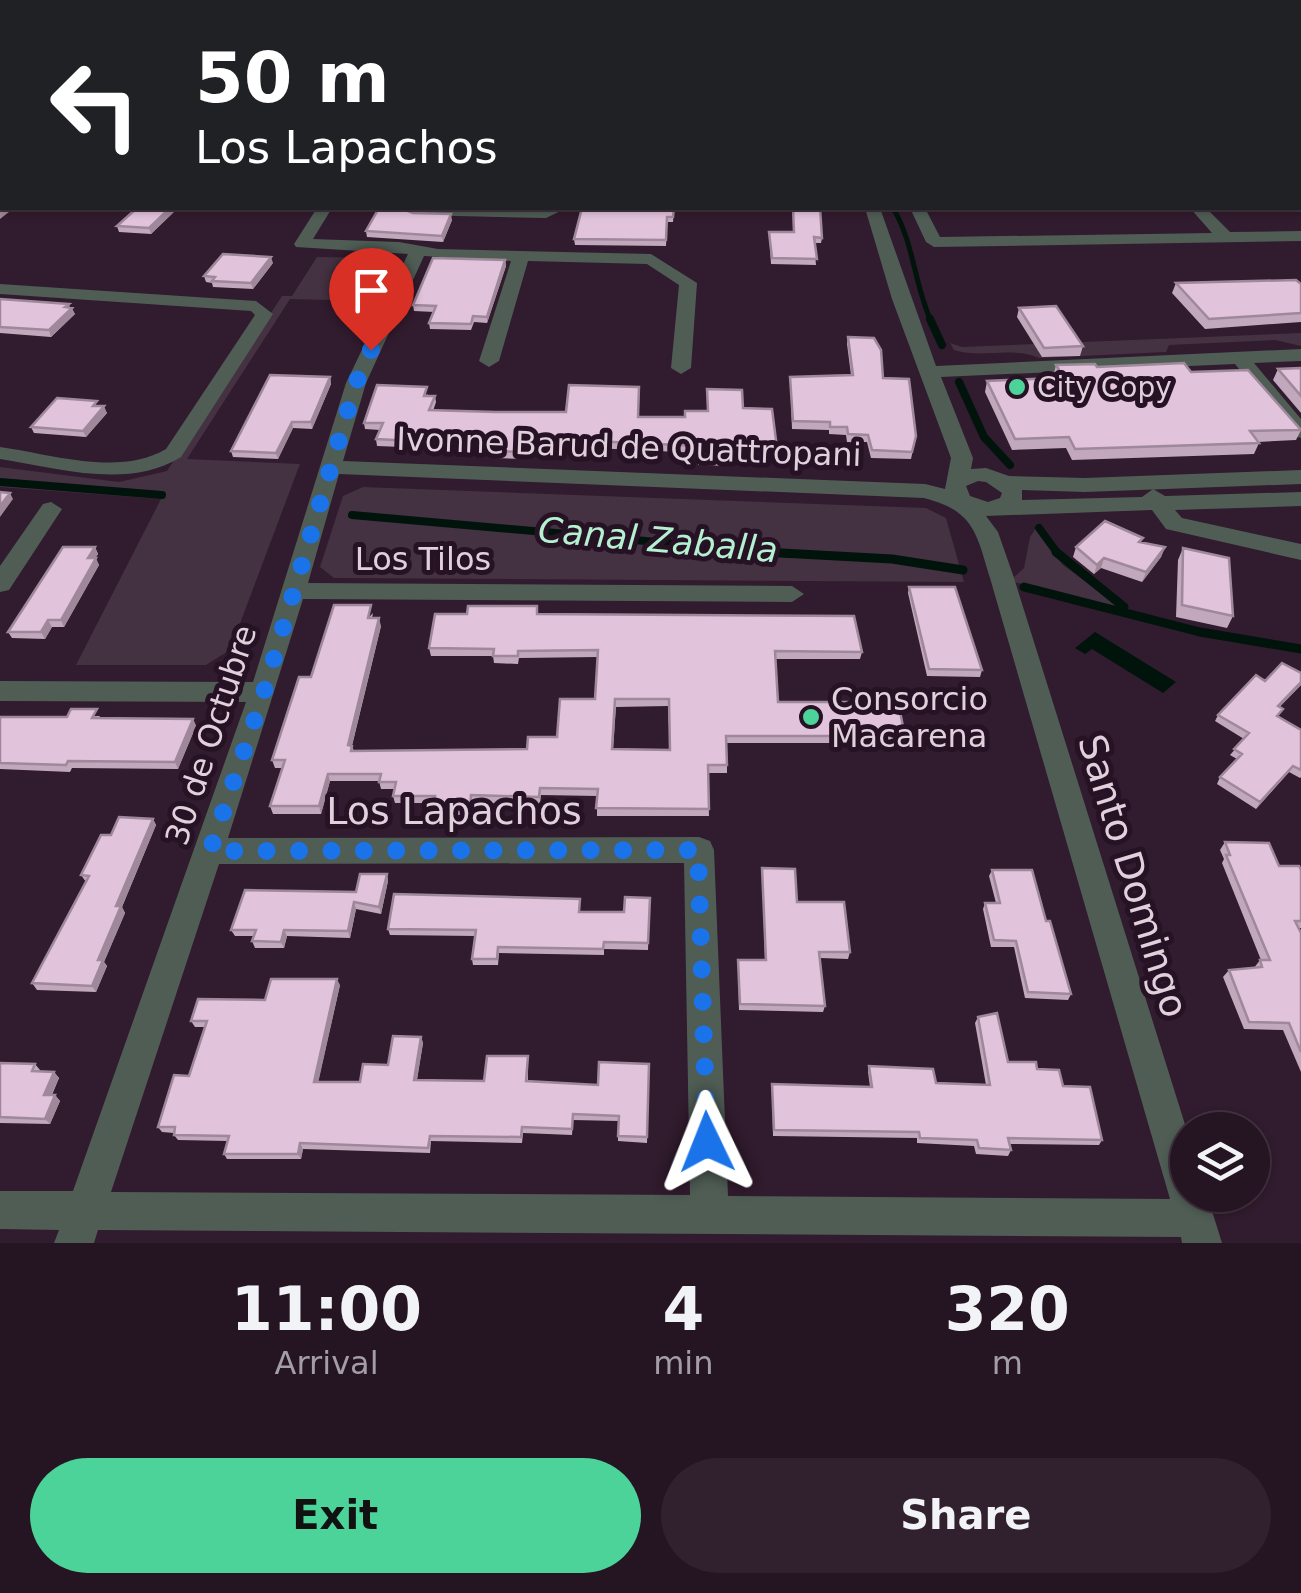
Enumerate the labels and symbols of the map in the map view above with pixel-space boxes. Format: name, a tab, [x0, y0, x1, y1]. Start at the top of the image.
pin	[329, 248, 414, 351]
place label: City Copy	[1037, 371, 1172, 404]
marker: City Copy	[1006, 376, 1028, 398]
street label: Ivonne Barud de Quattropani	[396, 420, 862, 474]
water label: Canal Zaballa	[537, 510, 779, 570]
street label: Los Tilos	[355, 540, 491, 578]
street label: 30 de Octubre	[158, 620, 264, 850]
place label: Consorcio Macarena	[831, 680, 988, 755]
marker: Consorcio Macarena	[800, 706, 822, 728]
street label: Santo Domingo	[1069, 729, 1197, 1023]
street label: Los Lapachos	[326, 789, 582, 833]
position arrow	[655, 1090, 759, 1194]

